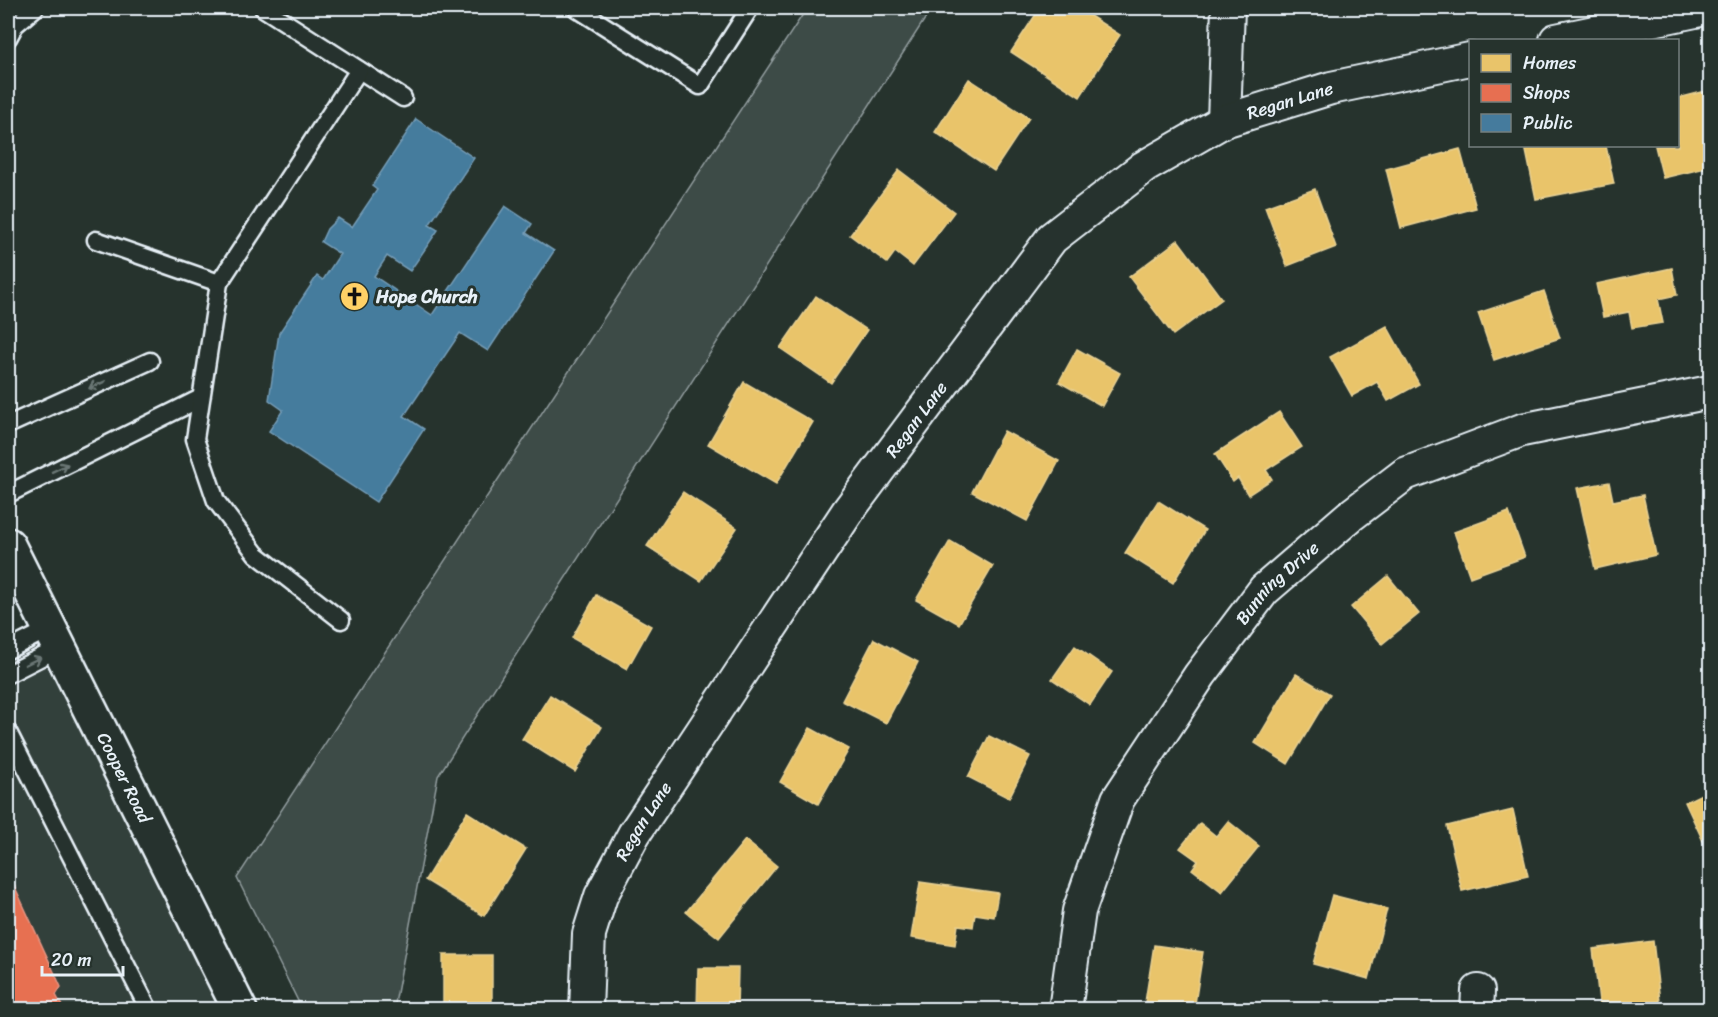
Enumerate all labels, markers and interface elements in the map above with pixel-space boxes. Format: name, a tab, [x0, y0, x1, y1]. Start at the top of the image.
legend	[1469, 39, 1679, 147]
text: Homes	[1523, 47, 1577, 79]
street label: Regan Lane	[1243, 72, 1337, 129]
text: Shops	[1523, 77, 1570, 109]
text: Public	[1523, 107, 1573, 139]
church icon: Hope Church	[339, 281, 371, 313]
place label: Hope Church	[375, 281, 478, 313]
street label: Regan Lane	[877, 374, 956, 465]
one-way arrow	[88, 380, 106, 392]
one-way arrow	[51, 462, 68, 474]
street label: Bunning Drive	[1227, 533, 1327, 632]
one-way arrow	[24, 655, 42, 666]
street label: Cooper Road	[88, 726, 161, 830]
street label: Regan Lane	[606, 775, 681, 867]
scale bar	[42, 939, 123, 977]
text: 20 m	[51, 944, 91, 976]

